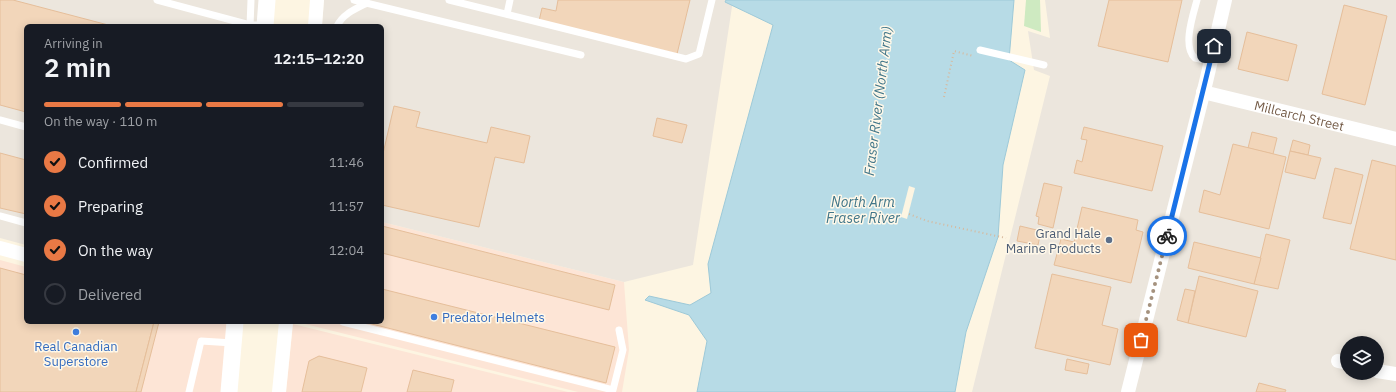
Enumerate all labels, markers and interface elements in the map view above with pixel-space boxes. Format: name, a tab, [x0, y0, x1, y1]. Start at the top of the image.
water label: Fraser River (North Arm)	[860, 25, 896, 177]
pin	[1197, 29, 1231, 63]
text: Arriving in	[44, 35, 103, 52]
icon: home	[1203, 35, 1225, 57]
text: 12:15–12:20	[274, 49, 364, 68]
text: 2 min	[44, 50, 111, 84]
street label: Millcarch Street	[1252, 97, 1346, 135]
text: On the way · 110 m	[44, 113, 157, 130]
icon: check	[44, 151, 66, 173]
text: Confirmed	[78, 153, 148, 172]
text: 11:46	[329, 154, 364, 171]
water label: North Arm Fraser River	[826, 193, 901, 227]
icon: check	[44, 195, 66, 217]
text: Preparing	[78, 197, 143, 216]
text: 11:57	[329, 198, 364, 215]
courier	[1147, 216, 1187, 256]
place label: Grand Hale Marine Products	[1006, 225, 1101, 257]
icon: bike	[1156, 225, 1178, 247]
marker: Grand Hale Marine Products	[1104, 235, 1114, 245]
icon: check	[44, 239, 66, 261]
text: On the way	[78, 241, 153, 260]
text: 12:04	[329, 242, 364, 259]
text: Delivered	[78, 285, 142, 304]
place label: Predator Helmets	[442, 309, 545, 326]
marker: Predator Helmets	[429, 312, 439, 322]
pin	[1124, 323, 1158, 357]
marker: Real Canadian Superstore	[71, 327, 81, 337]
icon: bag	[1130, 329, 1152, 351]
map controls	[1340, 336, 1384, 380]
button: layers	[1340, 336, 1384, 380]
place label: Real Canadian Superstore	[34, 338, 118, 370]

